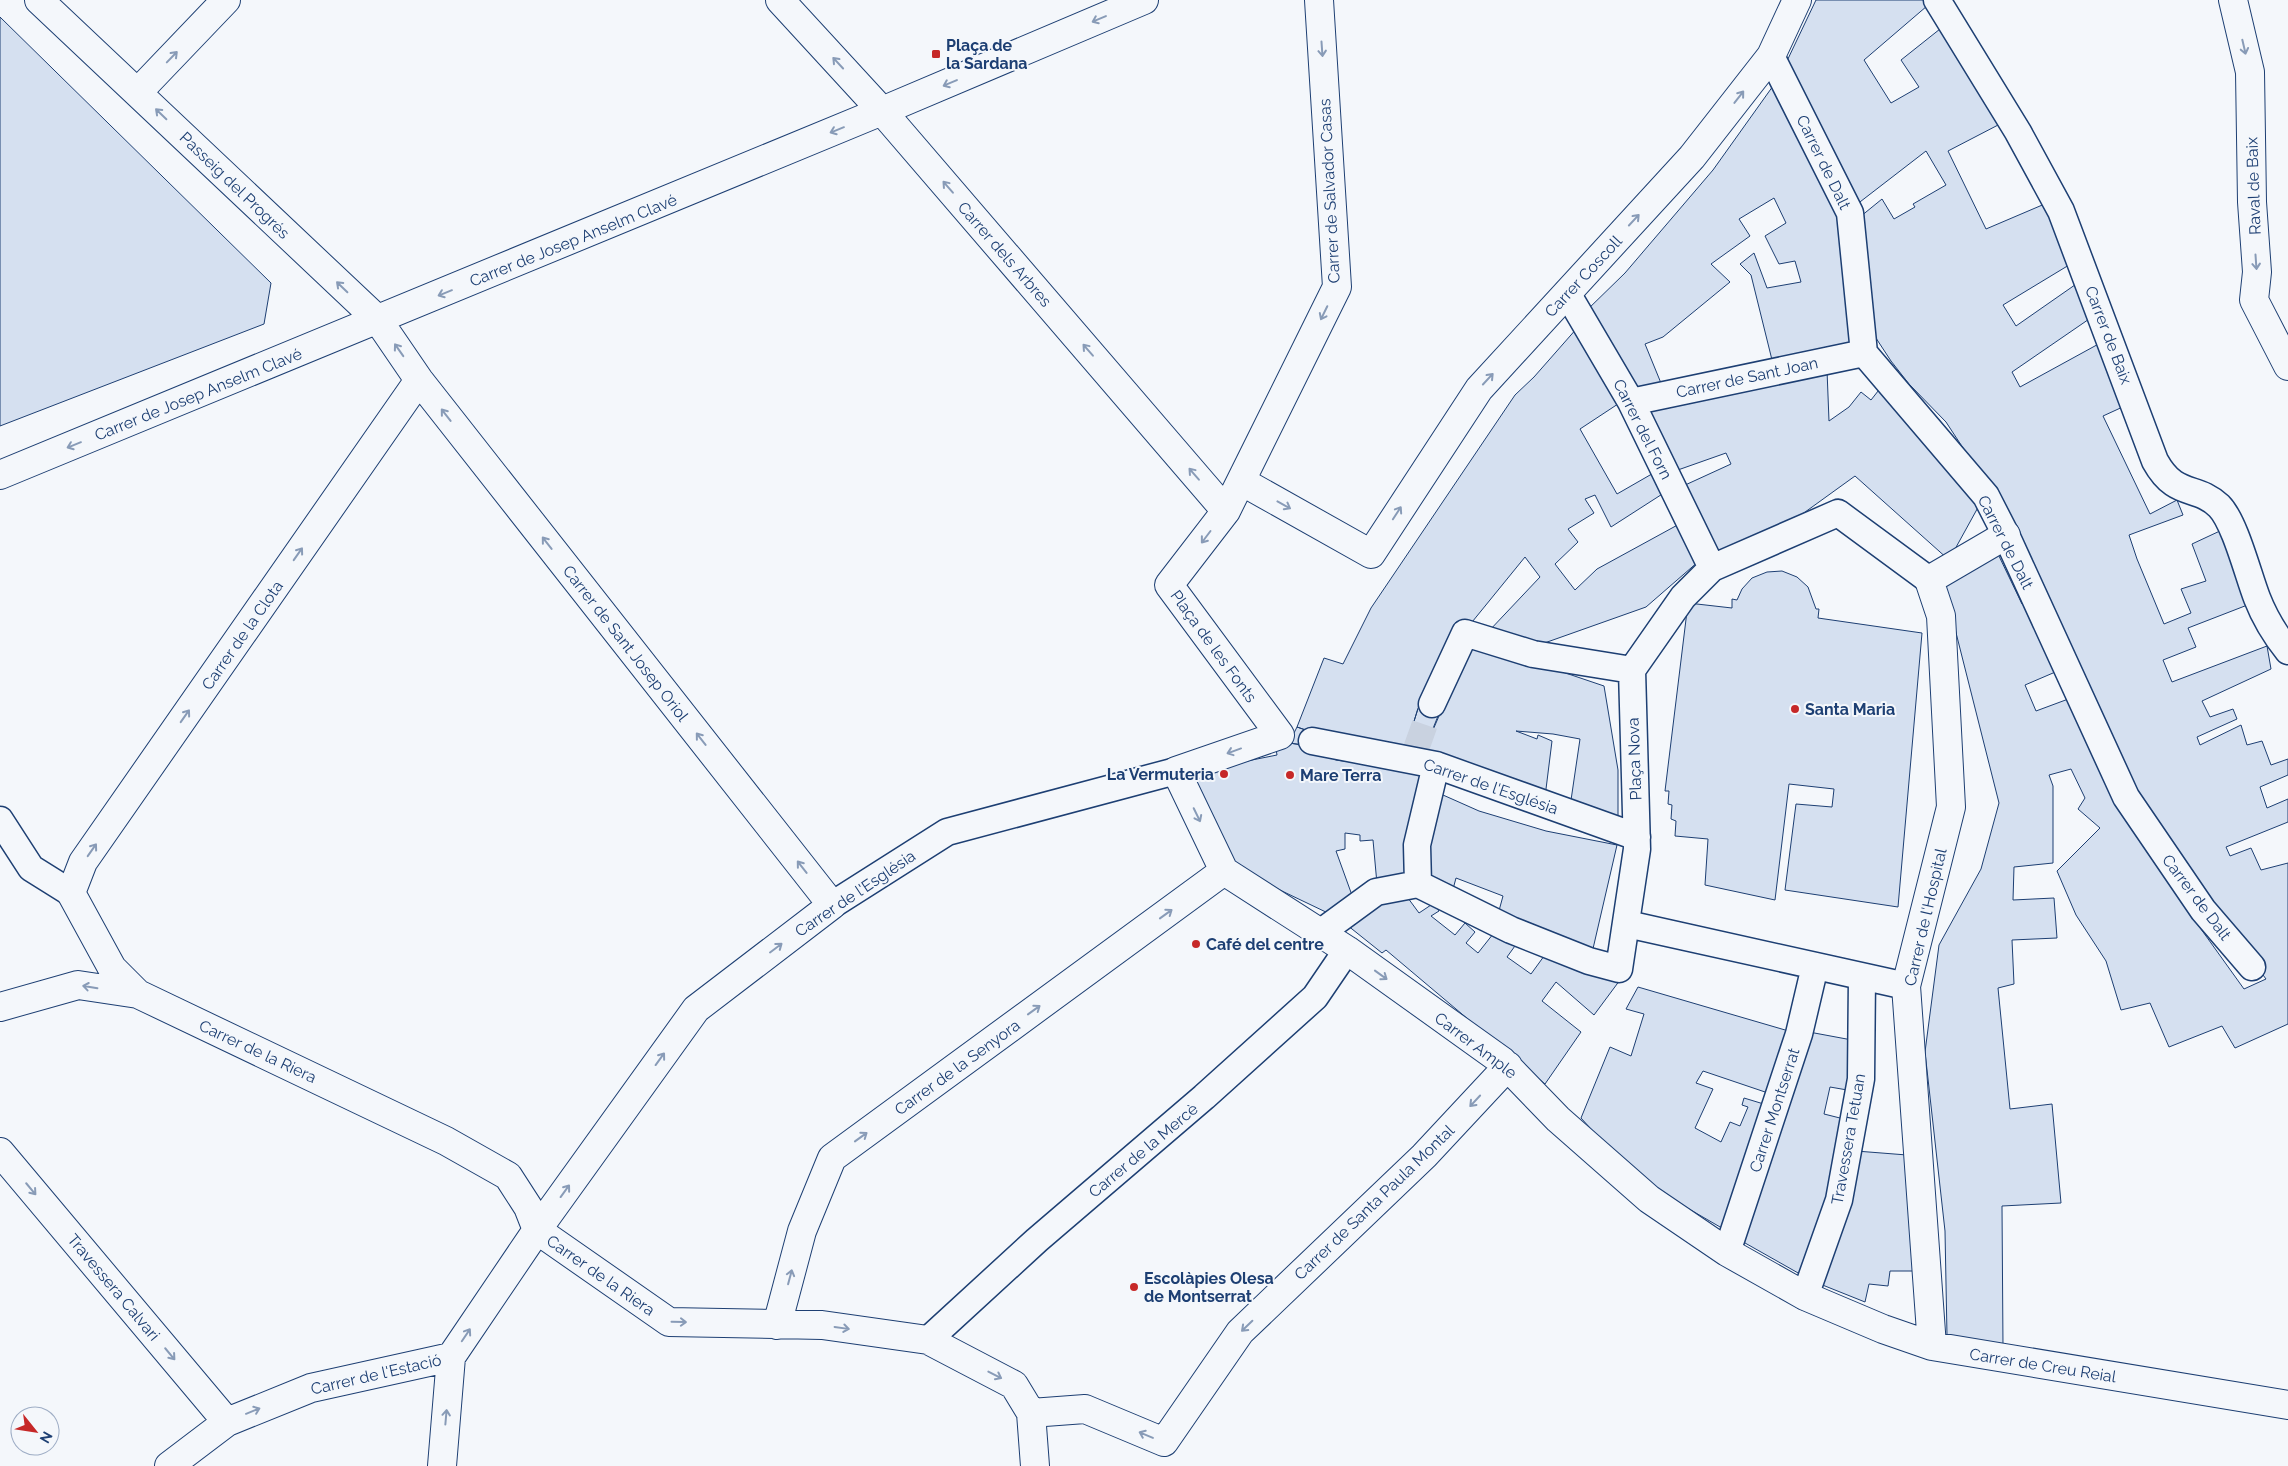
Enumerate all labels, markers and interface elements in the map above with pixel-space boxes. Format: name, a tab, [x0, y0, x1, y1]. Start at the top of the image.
one-way arrow	[1092, 15, 1107, 25]
place label: Plaça de la Sardana	[946, 36, 1028, 73]
one-way arrow	[2240, 39, 2249, 55]
one-way arrow	[1317, 40, 1326, 56]
marker: Plaça de la Sardana	[930, 48, 942, 60]
one-way arrow	[166, 51, 178, 63]
one-way arrow	[832, 56, 844, 69]
one-way arrow	[943, 78, 958, 88]
one-way arrow	[1734, 90, 1744, 104]
street label: Carrer de Salvador Casas	[1315, 98, 1344, 284]
one-way arrow	[155, 108, 168, 120]
street label: Carrer de Dalt	[1793, 112, 1855, 213]
one-way arrow	[830, 126, 846, 135]
street label: Passeig del Progrés	[176, 128, 294, 243]
street label: Raval de Baix	[2242, 137, 2265, 235]
one-way arrow	[942, 181, 954, 194]
street label: Carrer de Josep Anselm Clavé	[467, 190, 680, 291]
street label: Carrer dels Arbres	[954, 198, 1056, 311]
one-way arrow	[1628, 214, 1640, 227]
street label: Carrer Coscoll	[1541, 231, 1626, 321]
one-way arrow	[2251, 253, 2261, 269]
one-way arrow	[336, 281, 349, 293]
street label: Carrer de Baix	[2081, 283, 2136, 387]
one-way arrow	[438, 288, 453, 298]
one-way arrow	[1319, 305, 1328, 320]
street label: Carrer de Josep Anselm Clavé	[92, 344, 305, 445]
one-way arrow	[393, 344, 403, 358]
one-way arrow	[1082, 344, 1094, 357]
street label: Carrer de Sant Joan	[1674, 353, 1820, 402]
one-way arrow	[1482, 372, 1494, 385]
street label: Carrer del Forn	[1609, 376, 1676, 483]
one-way arrow	[441, 409, 452, 422]
one-way arrow	[67, 441, 82, 451]
one-way arrow	[1188, 467, 1200, 480]
street label: Carrer de Dalt	[1974, 492, 2038, 593]
one-way arrow	[1276, 500, 1291, 510]
one-way arrow	[1393, 507, 1403, 521]
one-way arrow	[1201, 530, 1211, 544]
one-way arrow	[541, 537, 552, 550]
one-way arrow	[293, 548, 303, 562]
street label: Carrer de Sant Josep Oriol	[559, 562, 693, 726]
street label: Carrer de la Clota	[198, 577, 287, 693]
street label: Plaça de les Fonts	[1166, 586, 1261, 706]
place label: Santa Maria	[1805, 700, 1895, 719]
marker: Santa Maria	[1789, 703, 1801, 715]
one-way arrow	[180, 709, 190, 723]
street label: Plaça Nova	[1624, 717, 1645, 801]
one-way arrow	[696, 733, 707, 746]
one-way arrow	[1226, 747, 1242, 756]
street label: Carrer de l'Església	[1421, 755, 1561, 818]
place label: La Vermuteria	[1107, 765, 1214, 784]
place label: Mare Terra	[1300, 766, 1381, 785]
marker: La Vermuteria	[1218, 768, 1230, 780]
marker: Mare Terra	[1284, 769, 1296, 781]
one-way arrow	[1193, 807, 1202, 822]
one-way arrow	[87, 843, 97, 857]
street label: Carrer de l'Església	[791, 846, 919, 941]
street label: Carrer de l'Hospital	[1900, 846, 1951, 988]
street label: Carrer de Dalt	[2158, 851, 2235, 945]
one-way arrow	[796, 861, 807, 874]
one-way arrow	[1159, 909, 1173, 919]
place label: Café del centre	[1206, 935, 1324, 954]
marker: Café del centre	[1190, 938, 1202, 950]
one-way arrow	[769, 942, 782, 953]
one-way arrow	[1374, 970, 1388, 980]
one-way arrow	[82, 981, 98, 991]
one-way arrow	[1027, 1005, 1041, 1015]
street label: Carrer Ample	[1431, 1008, 1521, 1082]
street label: Carrer de la Riera	[196, 1016, 320, 1087]
street label: Carrer de la Senyora	[891, 1016, 1024, 1119]
street label: Carrer Montserrat	[1745, 1045, 1804, 1175]
one-way arrow	[655, 1052, 665, 1066]
street label: Travessera Tetuan	[1828, 1072, 1869, 1206]
one-way arrow	[1469, 1095, 1481, 1108]
street label: Carrer de la Mercè	[1085, 1099, 1202, 1202]
street label: Carrer de Santa Paula Montal	[1290, 1120, 1459, 1284]
one-way arrow	[854, 1132, 868, 1142]
one-way arrow	[26, 1183, 37, 1196]
one-way arrow	[560, 1184, 570, 1198]
street label: Travessera Calvari	[64, 1230, 164, 1344]
street label: Carrer de la Riera	[543, 1231, 658, 1320]
place label: Escolàpies Olesa de Montserrat	[1144, 1269, 1274, 1306]
one-way arrow	[785, 1270, 795, 1286]
marker: Escolàpies Olesa de Montserrat	[1128, 1281, 1140, 1293]
one-way arrow	[671, 1318, 687, 1327]
one-way arrow	[1241, 1320, 1253, 1332]
one-way arrow	[833, 1323, 849, 1333]
one-way arrow	[461, 1328, 471, 1342]
street label: Carrer de Creu Reial	[1968, 1345, 2118, 1387]
one-way arrow	[164, 1347, 176, 1360]
street label: Carrer de l'Estació	[309, 1350, 443, 1399]
one-way arrow	[987, 1371, 1002, 1380]
north arrow	[10, 1406, 60, 1456]
one-way arrow	[245, 1406, 260, 1415]
one-way arrow	[442, 1410, 451, 1426]
text: N	[37, 1429, 56, 1446]
one-way arrow	[1139, 1429, 1154, 1439]

